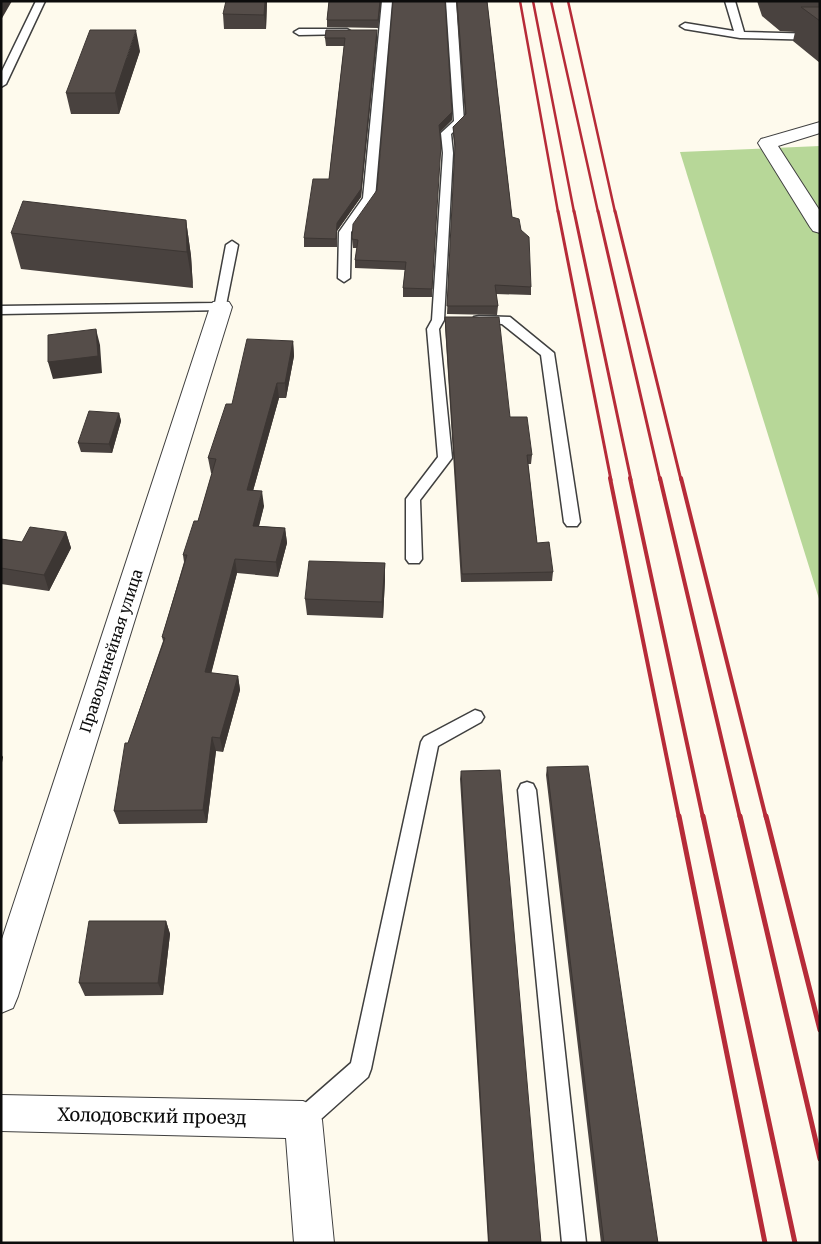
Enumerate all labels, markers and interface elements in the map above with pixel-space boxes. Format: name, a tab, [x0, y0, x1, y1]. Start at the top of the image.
street label: Праволинейная улица	[76, 567, 146, 735]
street label: Холодовский проезд	[57, 1103, 247, 1129]

